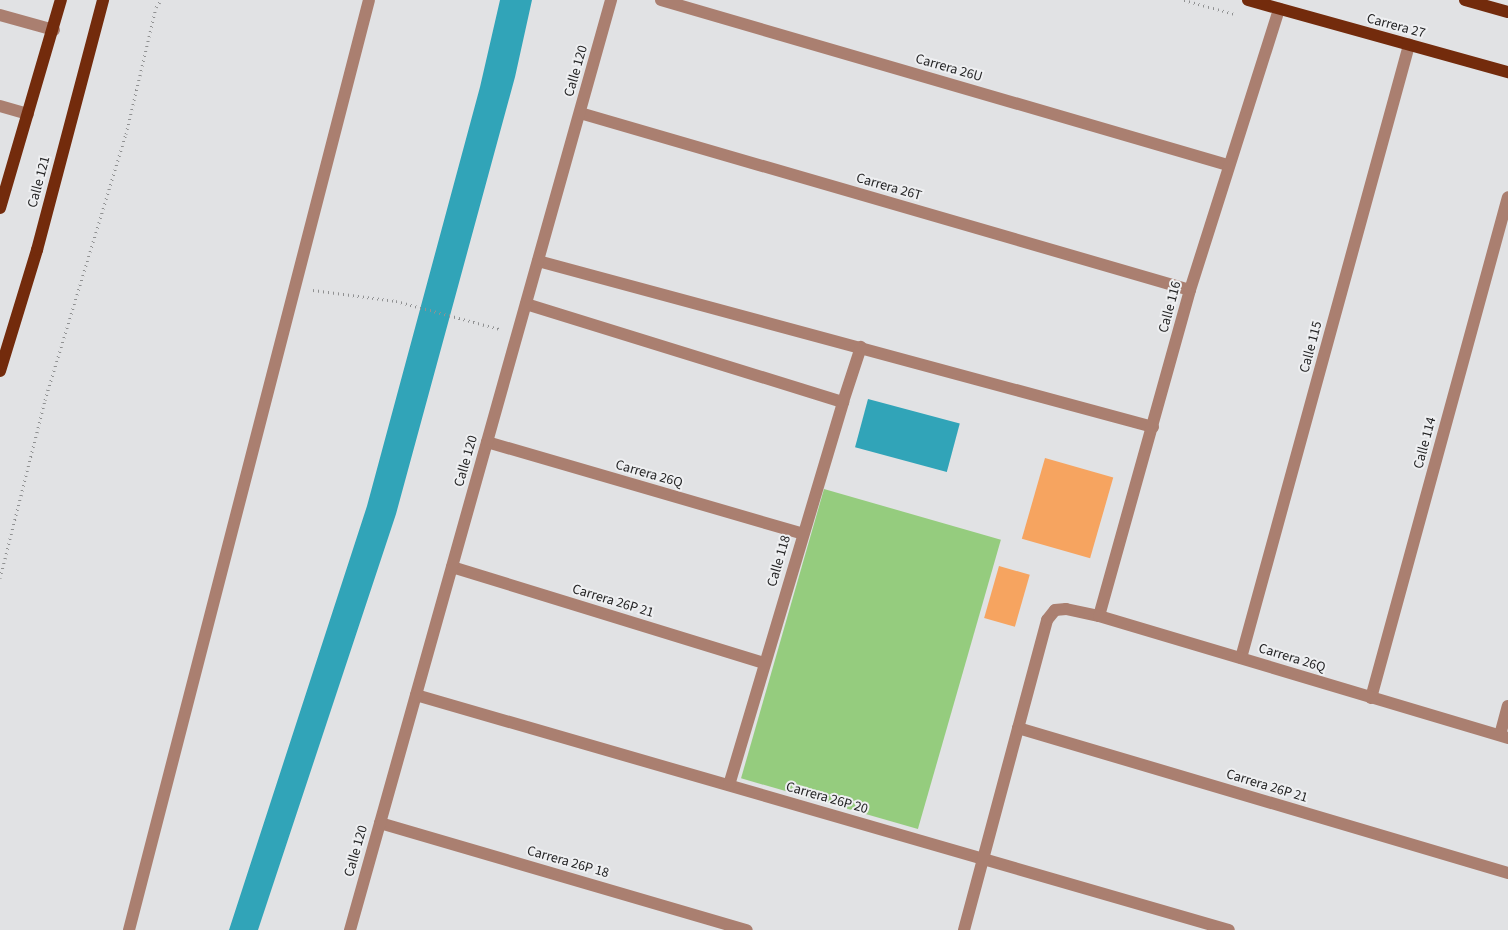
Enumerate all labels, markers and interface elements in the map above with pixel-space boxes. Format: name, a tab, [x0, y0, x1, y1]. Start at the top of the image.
street label: Carrera 27	[1365, 10, 1427, 42]
street label: Calle 120	[561, 43, 591, 99]
street label: Carrera 26U	[914, 50, 984, 86]
street label: Calle 121	[24, 154, 54, 210]
street label: Carrera 26T	[854, 170, 924, 204]
street label: Calle 116	[1155, 279, 1185, 335]
street label: Calle 115	[1296, 319, 1326, 375]
street label: Calle 114	[1410, 415, 1440, 471]
street label: Calle 120	[451, 433, 481, 489]
street label: Carrera 26Q	[613, 456, 685, 492]
street label: Calle 118	[764, 533, 794, 589]
street label: Carrera 26P 21	[570, 581, 656, 621]
street label: Carrera 26Q	[1256, 640, 1328, 676]
street label: Carrera 26P 21	[1224, 766, 1310, 806]
street label: Carrera 26P 20	[784, 778, 870, 818]
street label: Calle 120	[341, 823, 371, 879]
street label: Carrera 26P 18	[525, 842, 611, 882]

